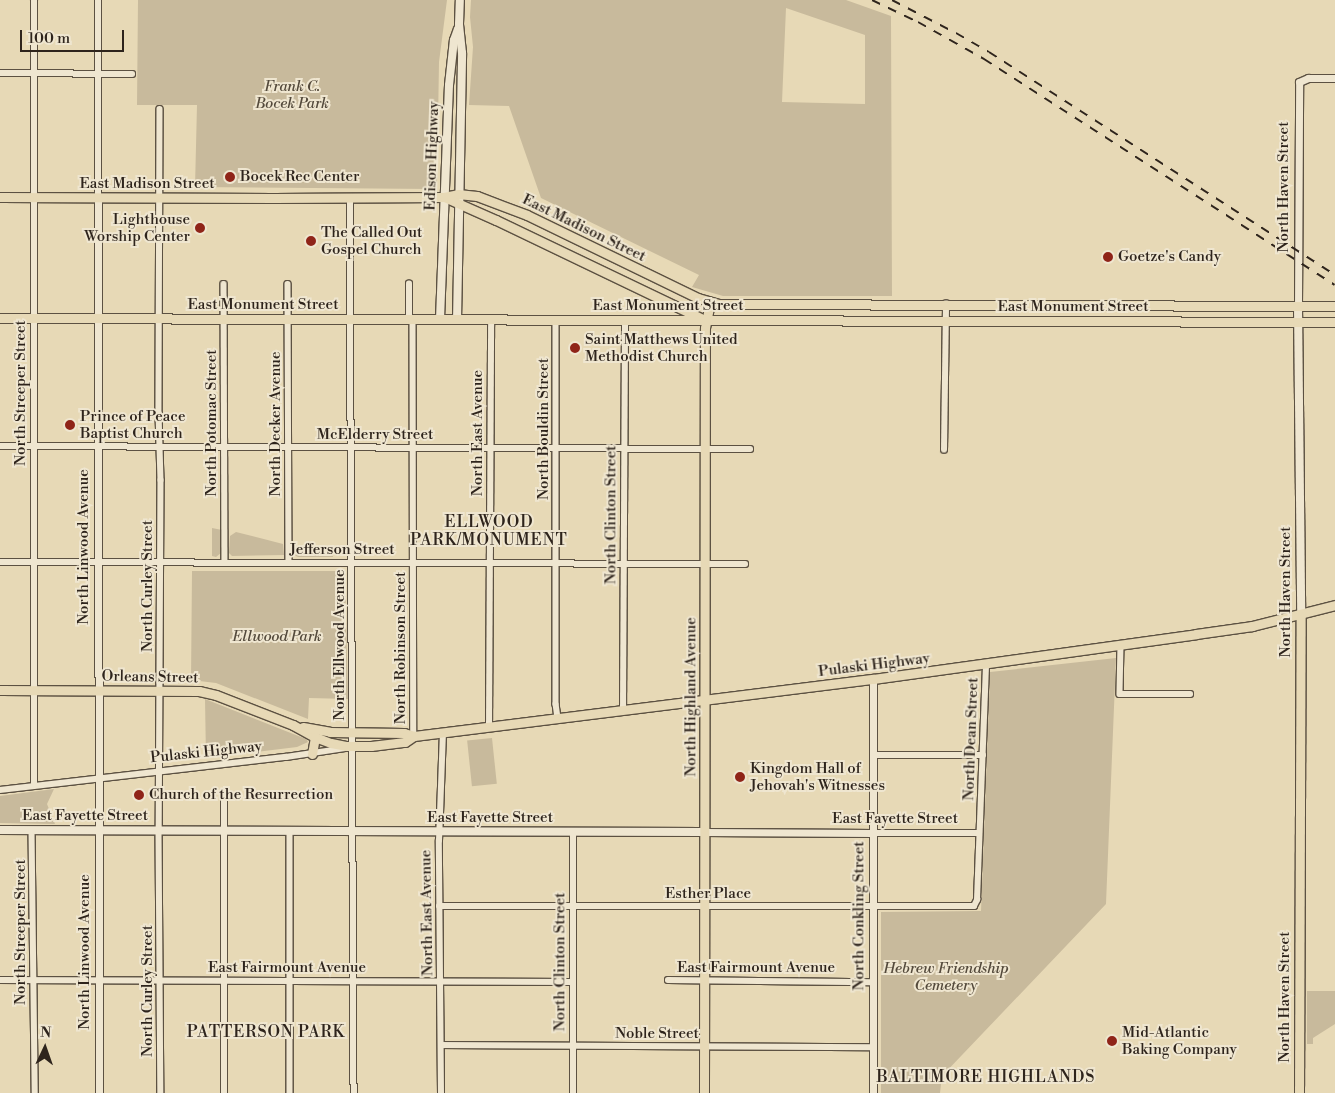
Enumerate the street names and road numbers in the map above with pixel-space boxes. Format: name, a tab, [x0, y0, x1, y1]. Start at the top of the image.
street label: Edison Highway	[421, 101, 443, 211]
street label: North Haven Street	[1275, 122, 1293, 252]
street label: East Madison Street	[79, 175, 215, 193]
street label: East Madison Street	[519, 190, 649, 266]
street label: East Monument Street	[187, 296, 339, 314]
street label: East Monument Street	[592, 297, 744, 315]
street label: East Monument Street	[997, 298, 1149, 316]
street label: North Streeper Street	[12, 320, 30, 466]
street label: North Potomac Street	[203, 349, 221, 497]
street label: North Decker Avenue	[267, 352, 285, 496]
street label: North Bouldin Street	[535, 358, 553, 500]
street label: North East Avenue	[469, 370, 487, 496]
street label: McElderry Street	[317, 426, 433, 444]
street label: North Clinton Street	[602, 446, 620, 584]
street label: North Linwood Avenue	[75, 469, 93, 625]
street label: North Curley Street	[139, 520, 157, 652]
street label: North Haven Street	[1277, 527, 1295, 657]
street label: Jefferson Street	[289, 541, 395, 559]
street label: North Ellwood Avenue	[331, 569, 349, 721]
street label: North Robinson Street	[392, 572, 410, 724]
street label: North Highland Avenue	[682, 617, 700, 777]
street label: Pulaski Highway	[817, 649, 931, 681]
street label: Orleans Street	[101, 667, 199, 687]
street label: North Dean Street	[960, 677, 982, 801]
street label: Pulaski Highway	[149, 737, 263, 767]
street label: East Fayette Street	[22, 807, 148, 825]
street label: East Fayette Street	[427, 809, 553, 827]
street label: East Fayette Street	[832, 810, 958, 828]
street label: North Conkling Street	[850, 841, 868, 991]
street label: North East Avenue	[417, 850, 437, 976]
street label: North Streeper Street	[12, 859, 30, 1005]
street label: North Linwood Avenue	[76, 874, 94, 1030]
street label: Esther Place	[665, 885, 751, 903]
street label: North Clinton Street	[551, 893, 569, 1031]
street label: North Curley Street	[139, 925, 157, 1057]
street label: North Haven Street	[1276, 932, 1294, 1062]
street label: East Fairmount Avenue	[208, 959, 366, 977]
street label: East Fairmount Avenue	[677, 959, 835, 977]
street label: Noble Street	[615, 1025, 699, 1043]

